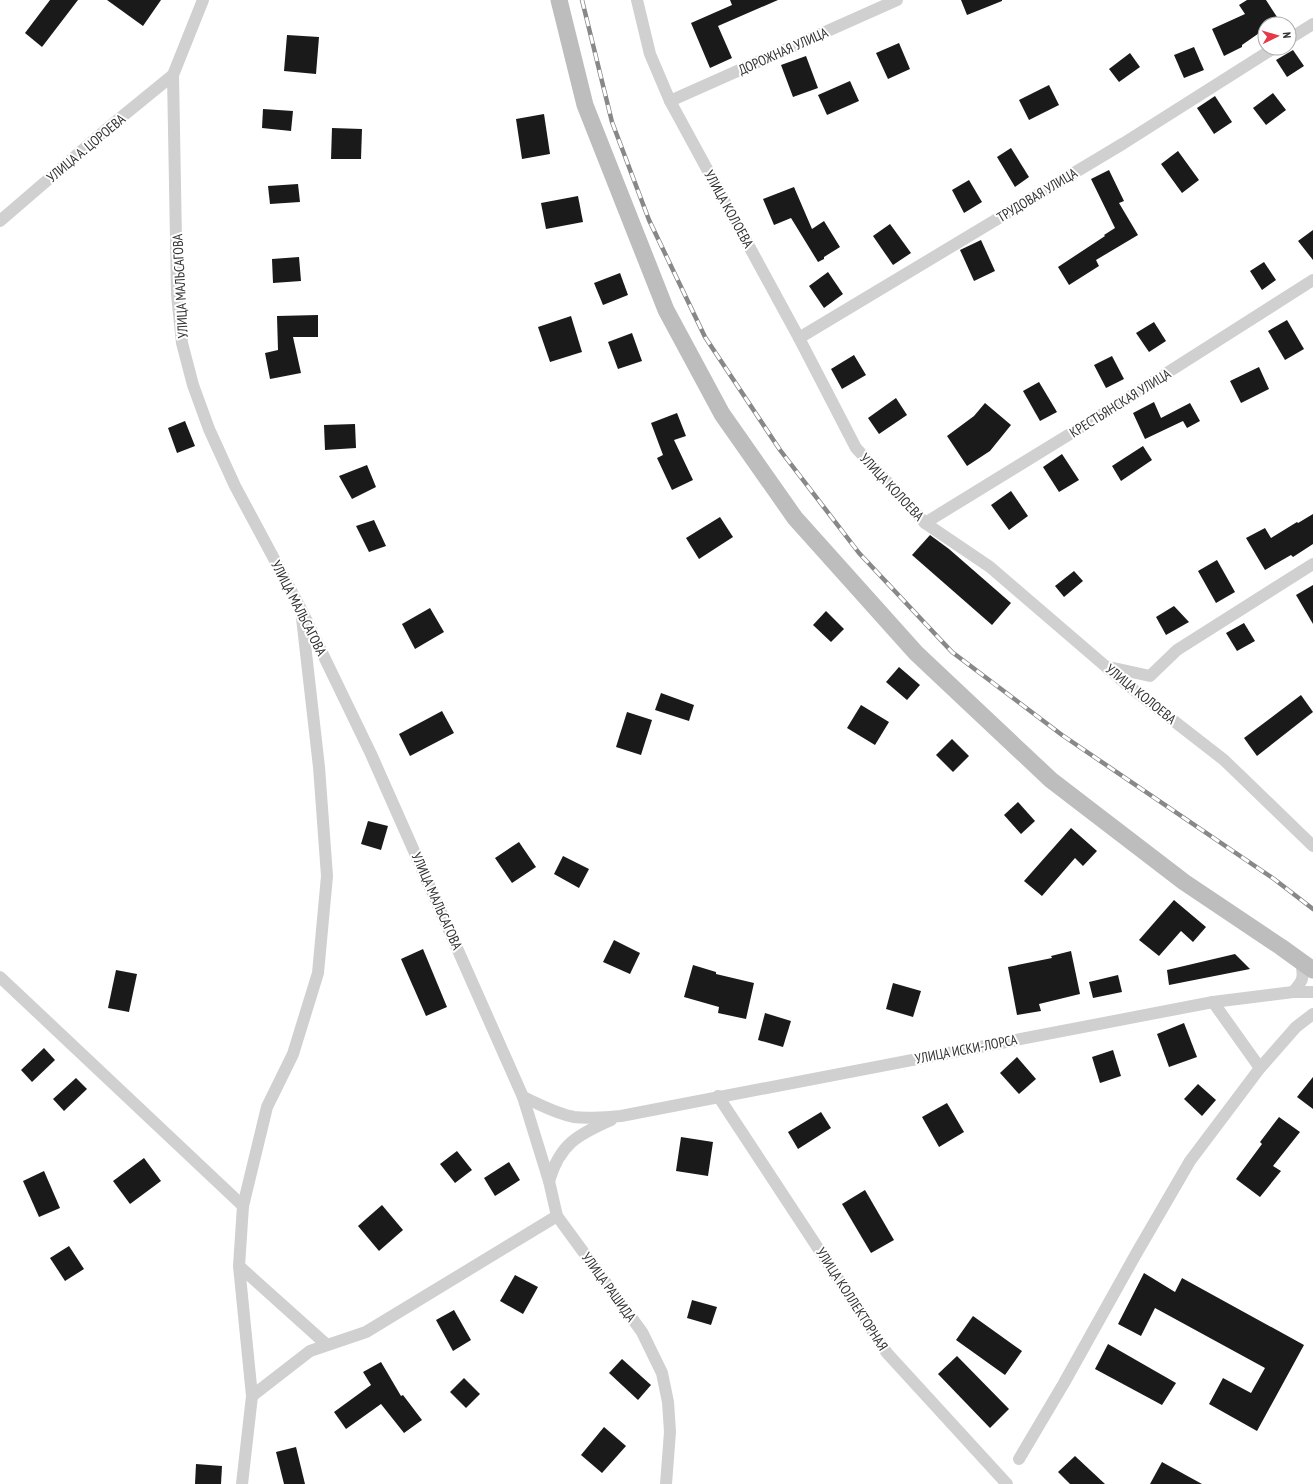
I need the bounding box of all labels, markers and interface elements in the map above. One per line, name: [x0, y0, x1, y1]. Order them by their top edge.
north arrow: [1257, 16, 1297, 56]
street label: ДОРОЖНАЯ УЛИЦА: [735, 23, 831, 79]
text: N: [1280, 32, 1294, 39]
street label: УЛИЦА А. ЦОРОЕВА: [43, 110, 129, 186]
street label: ТРУДОВАЯ УЛИЦА: [994, 164, 1081, 226]
street label: УЛИЦА КОЛОЕВА: [700, 167, 758, 251]
street label: УЛИЦА МАЛЬСАГОВА: [168, 233, 192, 339]
street label: КРЕСТЬЯНСКАЯ УЛИЦА: [1066, 364, 1174, 441]
street label: УЛИЦА КОЛОЕВА: [856, 449, 928, 525]
street label: УЛИЦА МАЛЬСАГОВА: [267, 557, 331, 659]
street label: УЛИЦА КОЛОЕВА: [1102, 660, 1180, 728]
street label: УЛИЦА МАЛЬСАГОВА: [408, 850, 467, 953]
street label: УЛИЦА ИСКИ-ЛОРСА: [913, 1030, 1019, 1068]
street label: УЛИЦА КОЛЛЕКТОРНАЯ: [812, 1244, 892, 1354]
street label: УЛИЦА РАШИДА: [578, 1249, 640, 1326]

